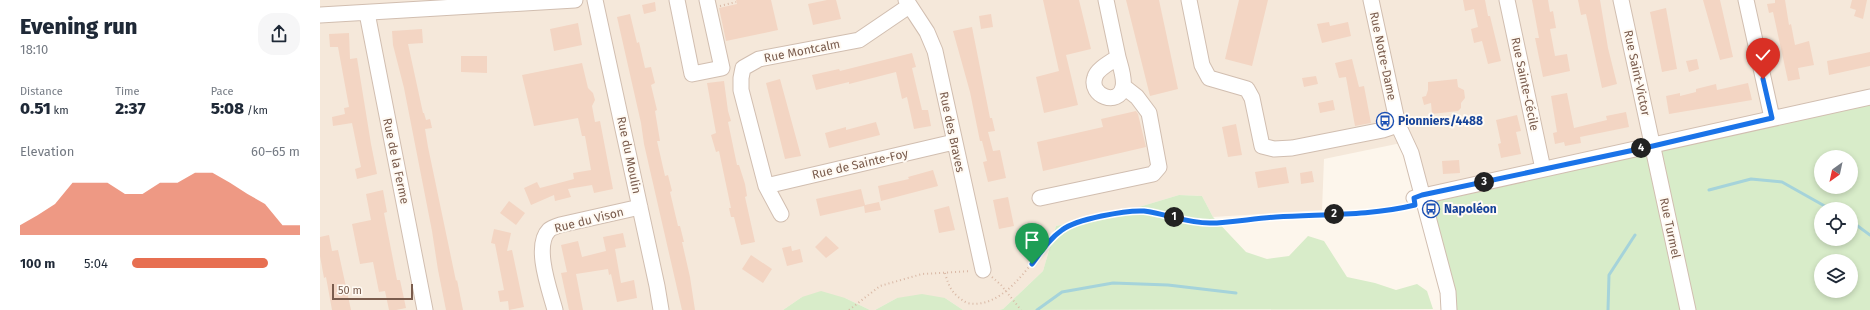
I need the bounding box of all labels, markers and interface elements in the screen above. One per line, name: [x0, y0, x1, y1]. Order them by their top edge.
street label: Rue Notre-Dame: [1367, 10, 1399, 102]
text: Evening run: [20, 13, 137, 40]
button: share: [258, 13, 300, 55]
street label: Rue Saint-Victor: [1621, 29, 1653, 118]
street label: Rue Sainte-Cécile: [1508, 36, 1542, 132]
street label: Rue Montcalm: [763, 37, 841, 65]
pin: [1746, 38, 1780, 79]
text: 18:10: [20, 42, 48, 57]
icon: check: [1752, 44, 1774, 66]
text: Distance: [20, 85, 63, 98]
text: Time: [115, 85, 140, 98]
text: Pace: [211, 85, 233, 98]
street label: Rue des Braves: [937, 90, 967, 174]
text: 0.51: [20, 98, 51, 119]
text: 2:37: [115, 98, 146, 119]
text: 5:08: [211, 98, 244, 119]
text: km: [51, 104, 69, 117]
text: /km: [244, 104, 268, 117]
bus stop icon: Pionniers/4488: [1375, 111, 1395, 131]
place label: Pionniers/4488: [1398, 114, 1483, 128]
street label: Rue du Moulin: [614, 115, 644, 195]
street label: Rue de la Ferme: [380, 117, 412, 205]
pin: 4: [1631, 138, 1651, 158]
text: 4: [1638, 141, 1644, 154]
text: Elevation: [20, 144, 74, 159]
text: 60–65 m: [251, 144, 300, 159]
street label: Rue de Sainte-Foy: [811, 146, 910, 182]
north arrow: [1814, 150, 1858, 194]
map controls: [1814, 150, 1858, 298]
pin: 3: [1474, 172, 1494, 192]
text: 3: [1481, 175, 1487, 188]
street label: Rue Turmel: [1657, 196, 1683, 260]
bus stop icon: Napoléon: [1421, 199, 1441, 219]
place label: Napoléon: [1444, 202, 1497, 216]
button: locate: [1814, 202, 1858, 246]
pin: 2: [1324, 204, 1344, 224]
street label: Rue du Vison: [553, 205, 625, 235]
pin: 1: [1164, 207, 1184, 227]
text: 2: [1331, 207, 1337, 220]
text: 1: [1171, 210, 1177, 223]
pin: [1015, 223, 1049, 264]
icon: arrive: [1021, 229, 1043, 251]
button: layers: [1814, 254, 1858, 298]
text: 100 m: [20, 256, 55, 271]
text: 5:04: [84, 256, 108, 271]
scale bar: [332, 282, 413, 301]
text: 50 m: [338, 284, 362, 297]

